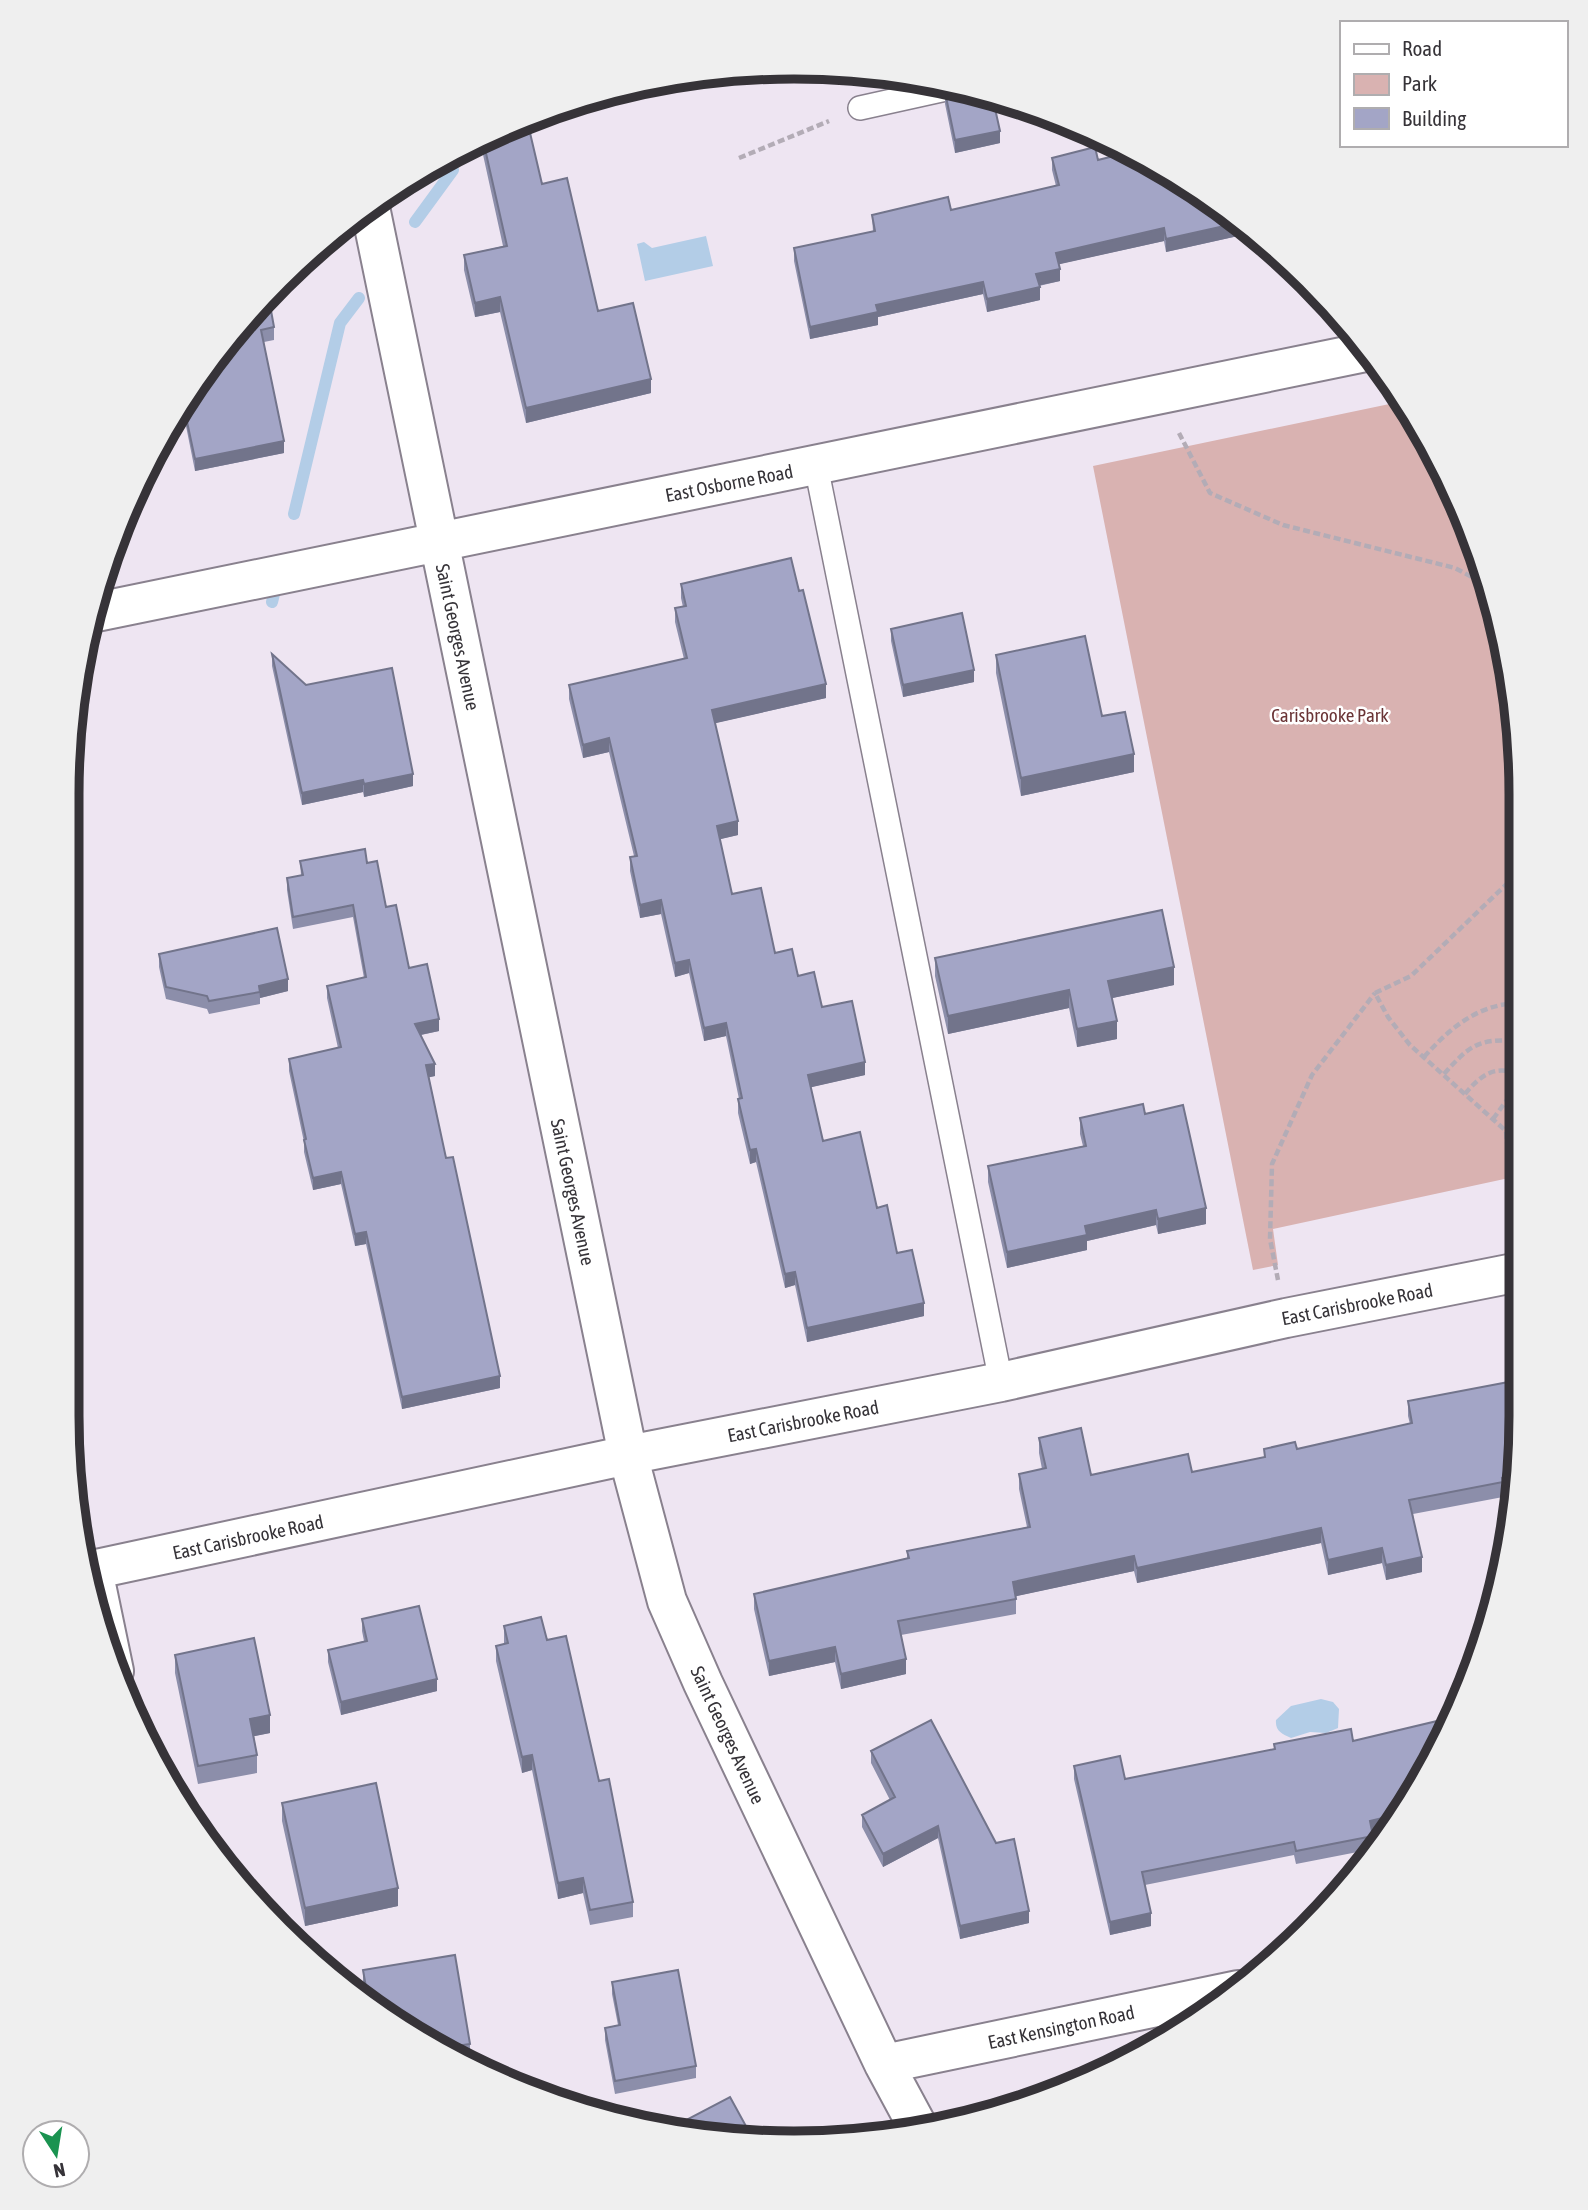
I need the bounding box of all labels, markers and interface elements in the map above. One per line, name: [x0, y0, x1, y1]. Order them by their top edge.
legend: [1340, 21, 1567, 147]
text: Road: [1402, 36, 1442, 60]
text: Park: [1402, 71, 1437, 95]
text: Building: [1402, 106, 1466, 130]
street label: East Osborne Road: [663, 460, 795, 506]
street label: Saint Georges Avenue: [432, 562, 484, 712]
park label: Carisbrooke Park: [1271, 704, 1389, 726]
street label: Saint Georges Avenue: [547, 1117, 599, 1267]
street label: East Carisbrooke Road: [1279, 1279, 1435, 1329]
street label: East Carisbrooke Road: [725, 1396, 881, 1446]
street label: East Carisbrooke Road: [171, 1510, 325, 1564]
street label: Saint Georges Avenue: [686, 1663, 770, 1807]
street label: East Kensington Road: [986, 2001, 1136, 2053]
north arrow: [21, 2119, 91, 2189]
text: N: [52, 2159, 67, 2183]

